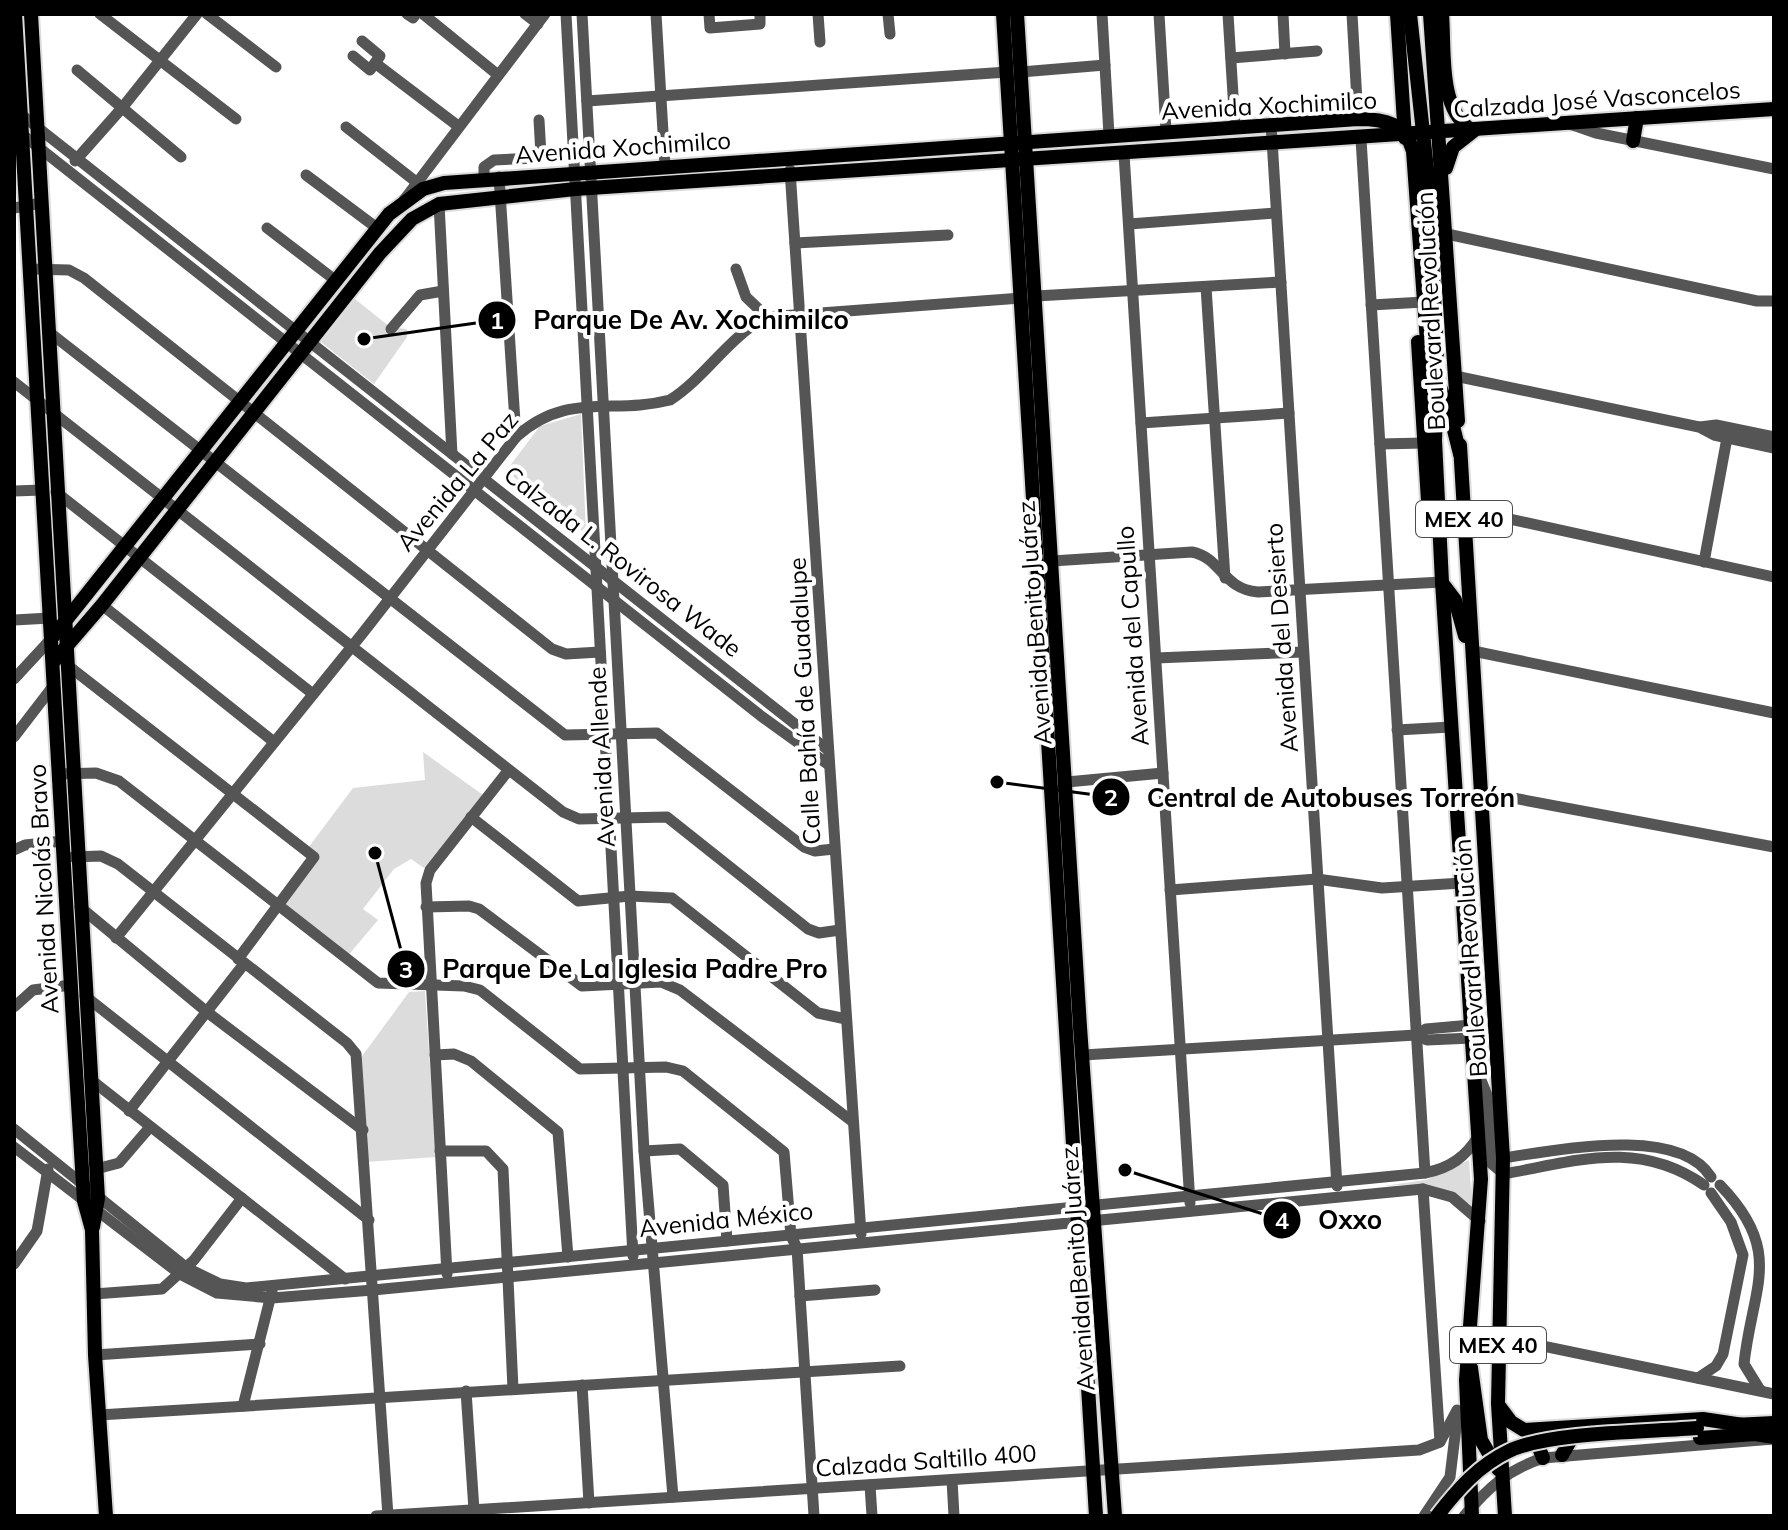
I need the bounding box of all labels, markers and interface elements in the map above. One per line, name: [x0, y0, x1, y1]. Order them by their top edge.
street label: Calzada José Vasconcelos: [1452, 74, 1742, 124]
street label: Avenida Xochimilco: [1160, 84, 1378, 126]
street label: Avenida Xochimilco: [514, 124, 732, 170]
street label: Boulevard Revolución: [1409, 191, 1451, 431]
callout: Parque De Av. Xochimilco: [477, 295, 865, 345]
text: Parque De Av. Xochimilco: [533, 303, 849, 336]
text: 1: [490, 305, 504, 335]
street label: Avenida La Paz: [390, 405, 524, 557]
street label: Calzada L. Rovirosa Wade: [498, 459, 748, 663]
street label: Avenida Benito Juárez: [1010, 500, 1058, 746]
road number: MEX 40: [1416, 501, 1512, 537]
street label: Avenida del Desierto: [1258, 522, 1304, 754]
street label: Avenida del Capullo: [1109, 525, 1155, 747]
street label: Calle Bahía de Guadalupe: [781, 557, 827, 845]
street label: Avenida Allende: [581, 666, 621, 848]
street label: Avenida Nicolás Bravo: [21, 763, 65, 1015]
callout: Central de Autobuses Torreón: [1091, 772, 1531, 822]
text: Central de Autobuses Torreón: [1147, 781, 1515, 814]
text: 2: [1104, 782, 1118, 812]
street label: Boulevard Revolución: [1447, 838, 1493, 1078]
callout: Parque De La Iglesia Padre Pro: [386, 944, 844, 994]
text: Parque De La Iglesia Padre Pro: [442, 952, 828, 985]
text: 3: [399, 954, 413, 984]
street label: Avenida Benito Juárez: [1053, 1146, 1101, 1392]
street label: Avenida México: [637, 1195, 815, 1243]
callout: Oxxo: [1262, 1195, 1398, 1245]
text: Oxxo: [1318, 1203, 1382, 1236]
text: 4: [1275, 1205, 1289, 1235]
road number: MEX 40: [1450, 1327, 1546, 1363]
street label: Calzada Saltillo 400: [814, 1437, 1038, 1483]

